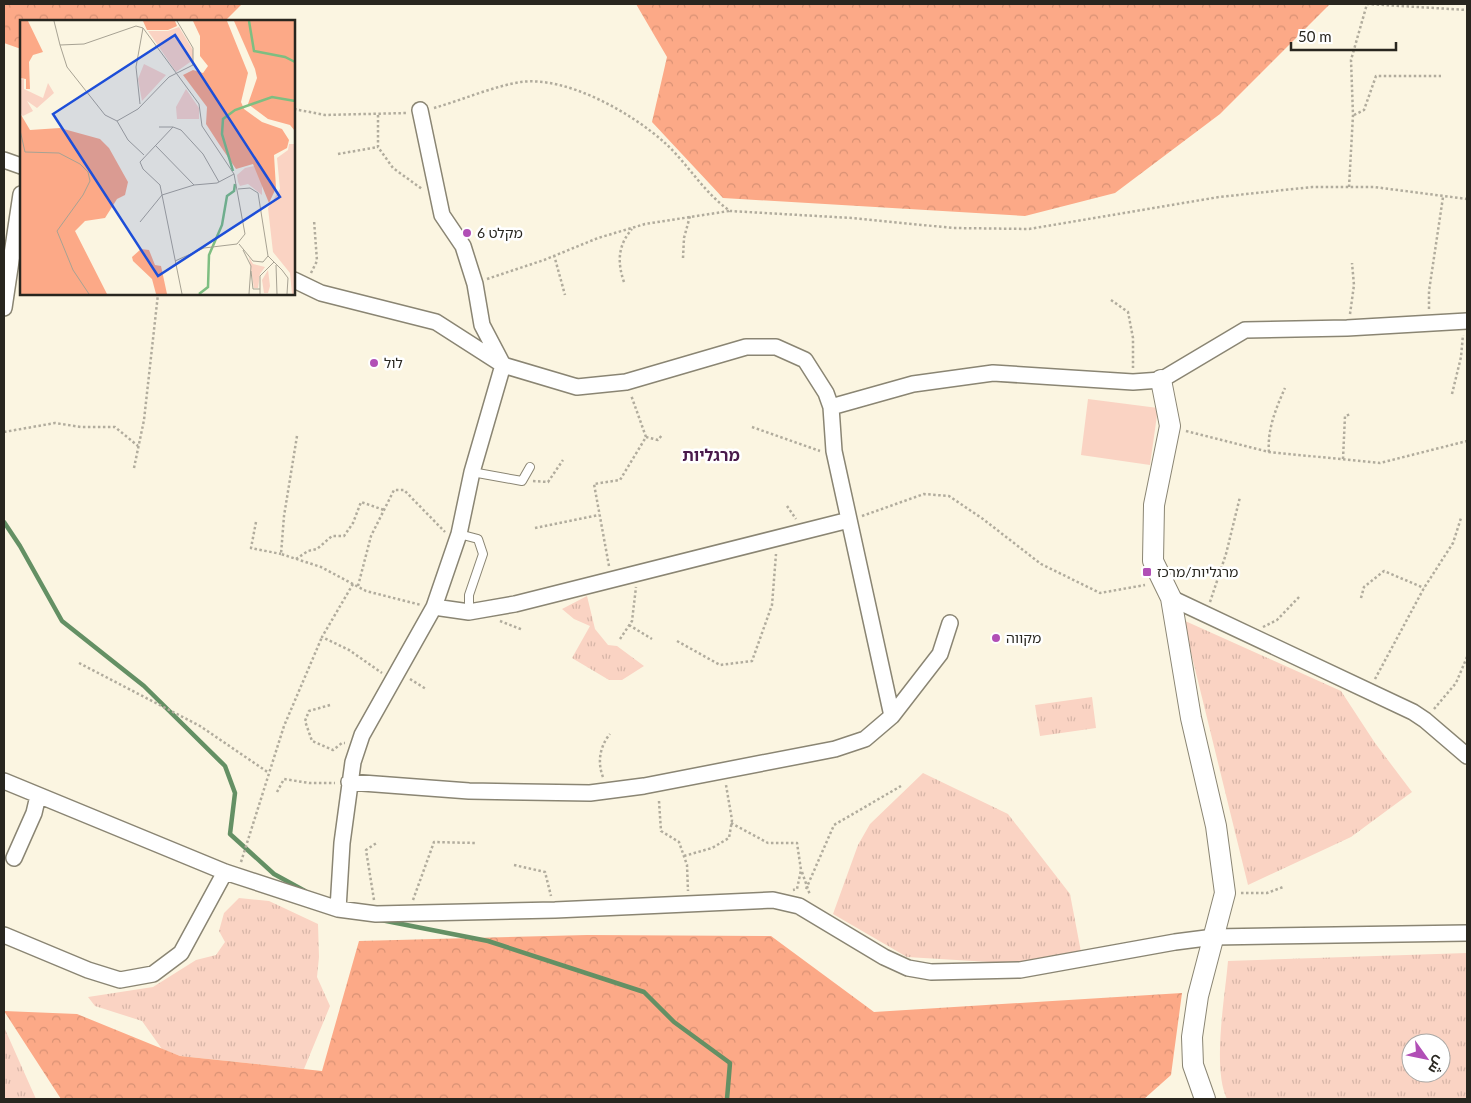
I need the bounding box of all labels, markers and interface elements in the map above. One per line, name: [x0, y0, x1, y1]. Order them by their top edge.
inset map: [20, 20, 295, 295]
scale bar: [1291, 20, 1396, 52]
text: 50 m: [1298, 27, 1332, 45]
place label: מקלט 6: [477, 224, 523, 241]
marker: מקלט 6: [461, 227, 473, 239]
place label: לול: [384, 354, 403, 371]
marker: לול: [368, 357, 380, 369]
district label: מרגליות: [682, 445, 740, 464]
place label: מרגליות/מרכז: [1157, 563, 1238, 580]
marker: מרגליות/מרכז: [1141, 566, 1153, 578]
place label: מקווה: [1006, 629, 1041, 646]
marker: מקווה: [990, 632, 1002, 644]
north arrow: [1401, 1033, 1451, 1083]
text: ش: [1424, 1053, 1449, 1078]

